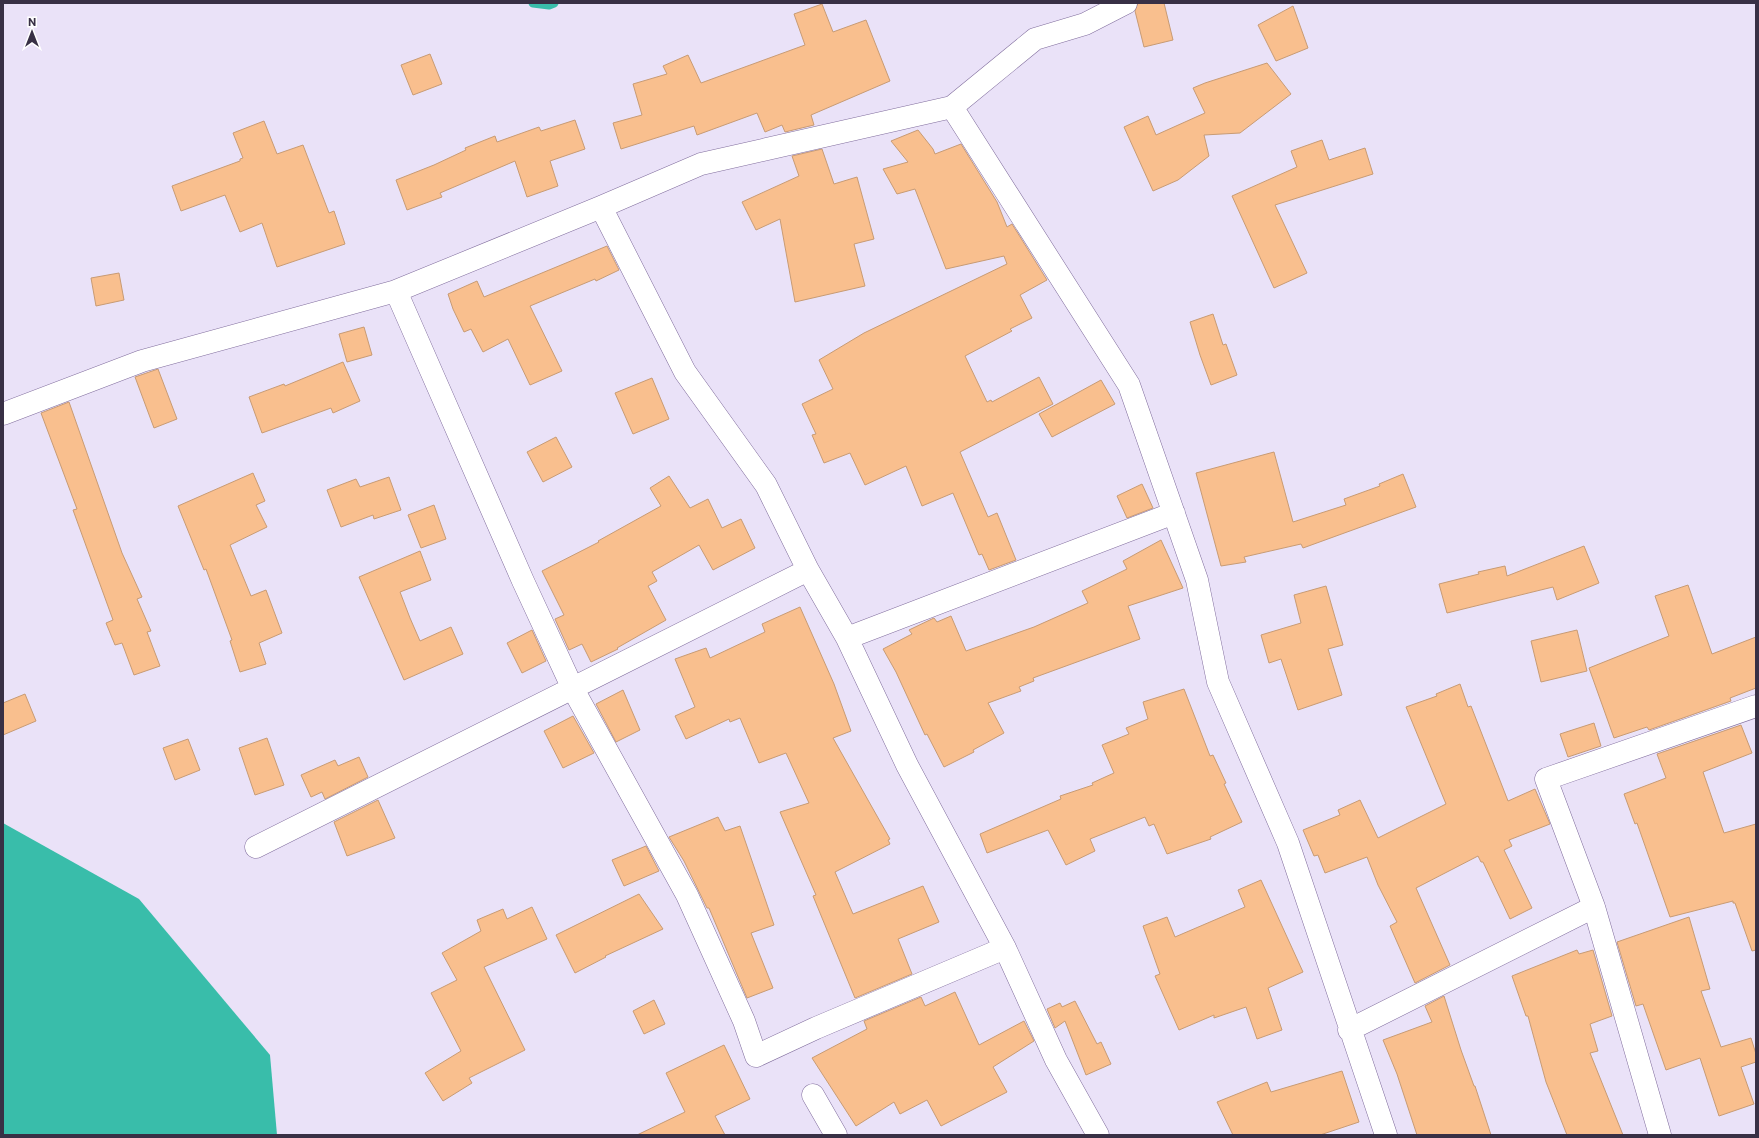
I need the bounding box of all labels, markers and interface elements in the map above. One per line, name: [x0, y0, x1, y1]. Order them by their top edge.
north arrow: [12, 12, 52, 52]
text: N: [28, 15, 36, 28]

